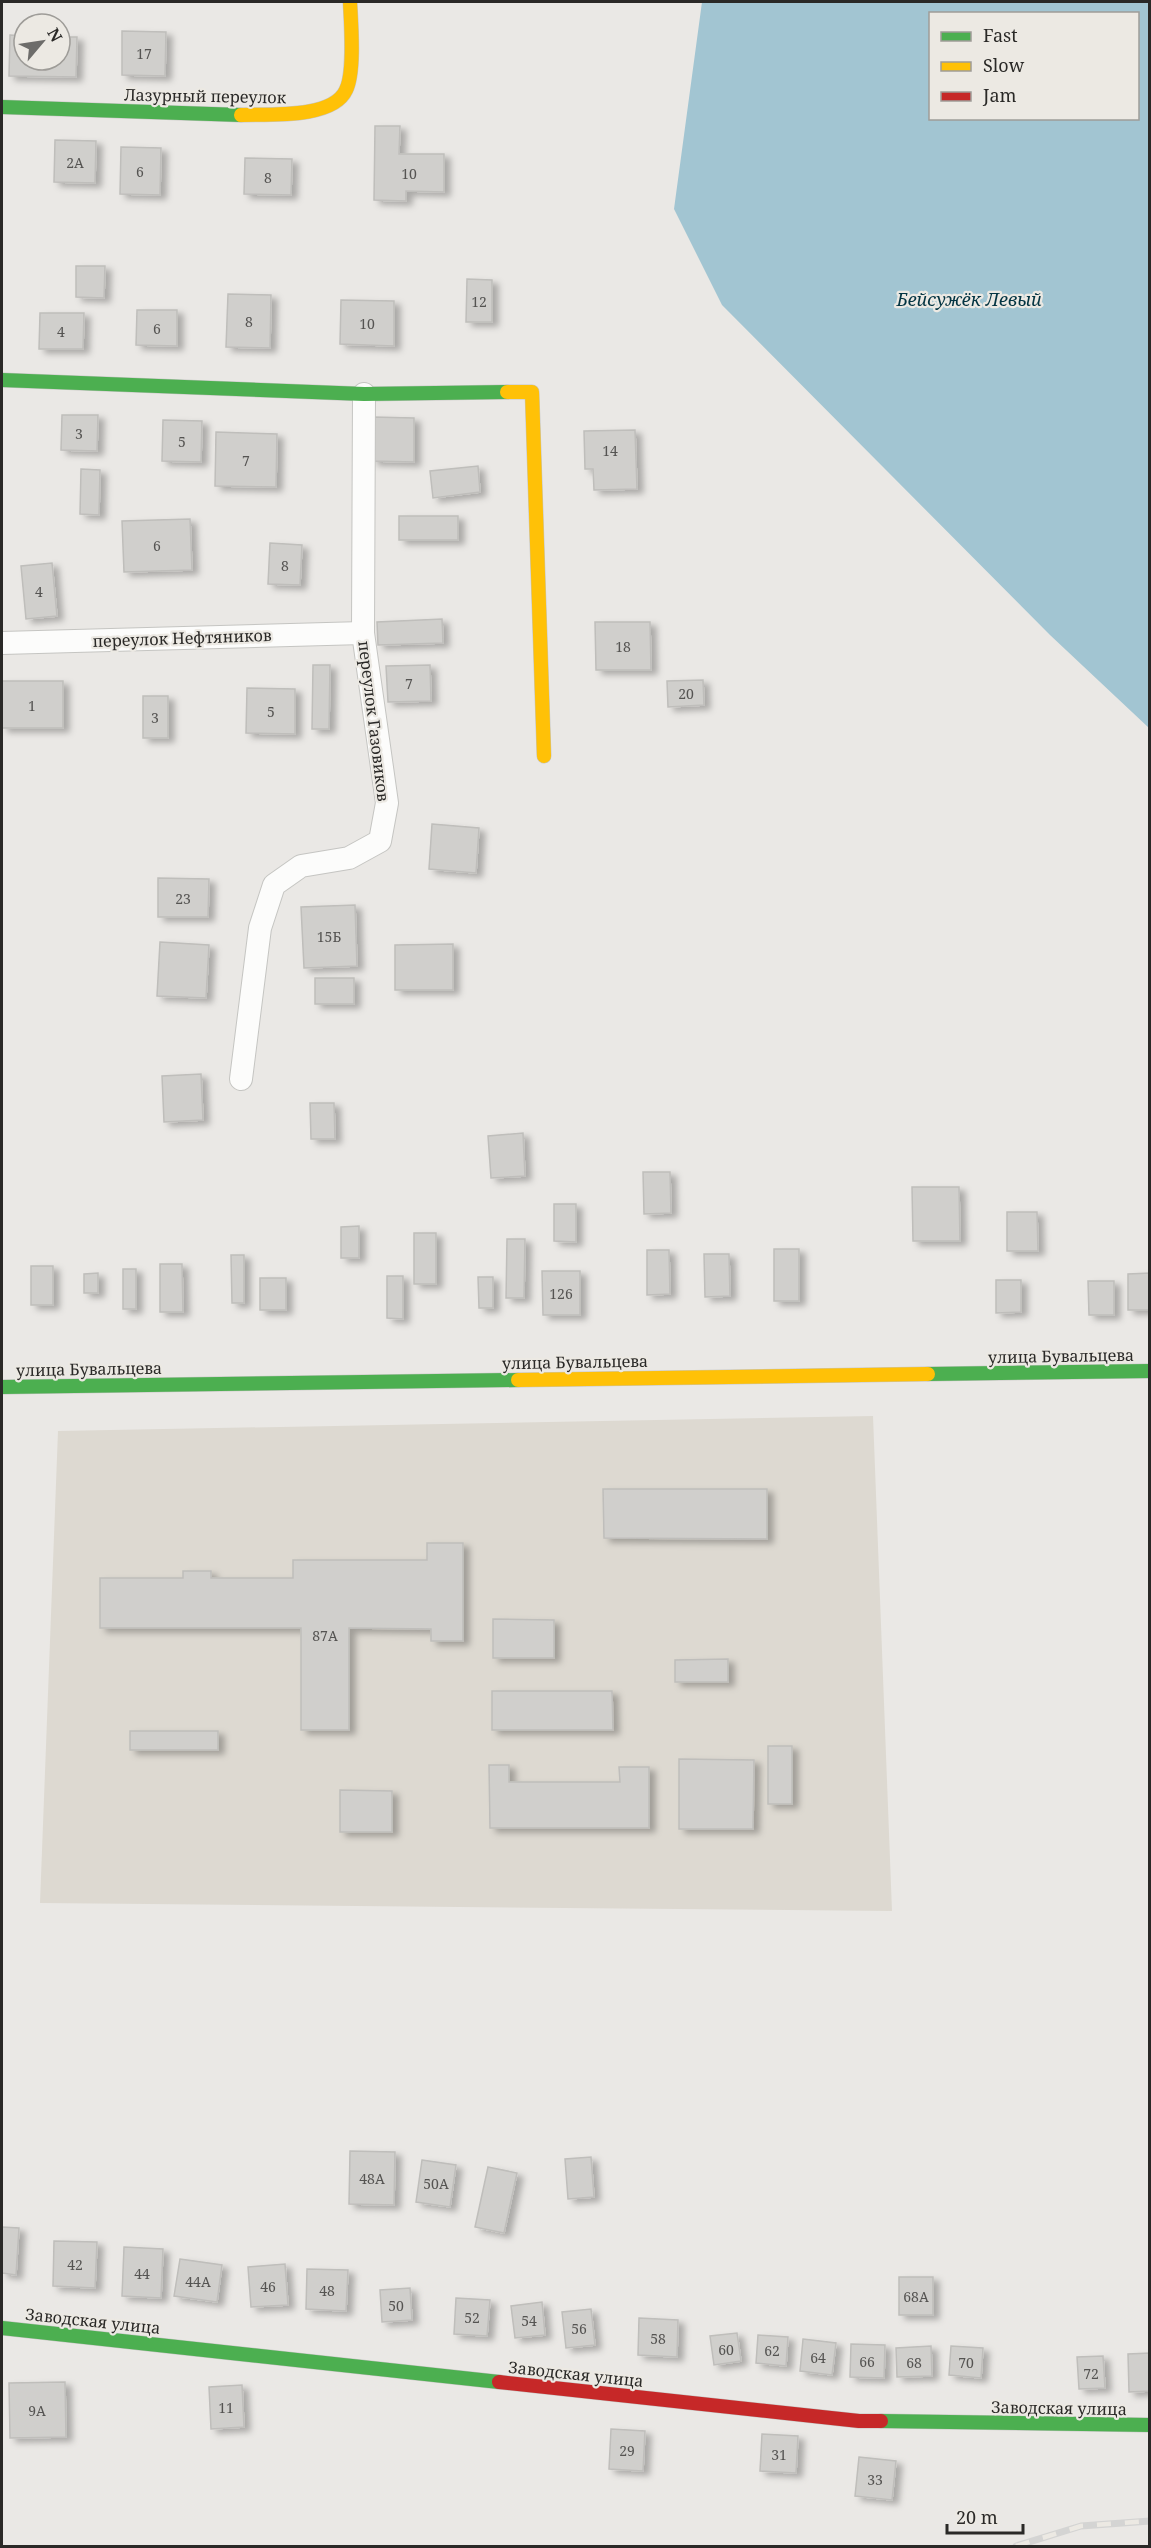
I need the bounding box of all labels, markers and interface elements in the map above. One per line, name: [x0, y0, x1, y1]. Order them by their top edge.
north arrow: [12, 12, 72, 72]
legend: [929, 12, 1139, 120]
text: Fast: [983, 23, 1018, 47]
text: N: [42, 24, 68, 46]
house number: 17: [136, 44, 152, 63]
text: Slow: [983, 53, 1025, 77]
text: Jam: [982, 83, 1017, 107]
street label: Лазурный переулок: [124, 84, 287, 108]
house number: 2А: [66, 153, 84, 172]
house number: 6: [136, 162, 144, 181]
house number: 10: [401, 164, 417, 183]
house number: 8: [264, 168, 272, 187]
water label: Бейсужёк Левый: [895, 287, 1042, 311]
house number: 12: [471, 292, 487, 311]
house number: 8: [245, 312, 253, 331]
house number: 10: [359, 314, 375, 333]
house number: 6: [153, 319, 161, 338]
house number: 4: [57, 322, 65, 341]
house number: 3: [75, 424, 83, 443]
house number: 5: [178, 432, 186, 451]
house number: 14: [602, 441, 618, 460]
house number: 7: [242, 451, 250, 470]
house number: 6: [153, 536, 161, 555]
house number: 8: [281, 556, 289, 575]
house number: 4: [35, 582, 43, 601]
street label: переулок Нефтяников: [92, 624, 272, 652]
house number: 18: [615, 637, 631, 656]
street label: переулок Газовиков: [353, 639, 395, 803]
house number: 7: [405, 674, 413, 693]
house number: 20: [678, 684, 694, 703]
house number: 1: [28, 696, 36, 715]
house number: 5: [267, 702, 275, 721]
house number: 3: [151, 708, 159, 727]
house number: 23: [175, 889, 191, 908]
house number: 15Б: [317, 927, 341, 946]
house number: 126: [549, 1284, 573, 1303]
street label: улица Бувальцева: [988, 1344, 1134, 1368]
street label: улица Бувальцева: [502, 1350, 648, 1374]
street label: улица Бувальцева: [16, 1357, 162, 1381]
house number: 87А: [312, 1626, 338, 1645]
house number: 48А: [359, 2169, 385, 2188]
house number: 50А: [423, 2174, 449, 2193]
house number: 42: [67, 2255, 83, 2274]
house number: 44: [134, 2264, 150, 2283]
house number: 44А: [185, 2272, 211, 2291]
house number: 46: [260, 2277, 276, 2296]
house number: 48: [319, 2281, 335, 2300]
house number: 68А: [903, 2287, 929, 2306]
house number: 50: [388, 2296, 404, 2315]
street label: Заводская улица: [24, 2303, 162, 2339]
house number: 52: [464, 2308, 480, 2327]
house number: 54: [521, 2311, 537, 2330]
house number: 56: [571, 2319, 587, 2338]
house number: 58: [650, 2329, 666, 2348]
house number: 60: [718, 2340, 734, 2359]
house number: 62: [764, 2341, 780, 2360]
house number: 64: [810, 2348, 826, 2367]
house number: 66: [859, 2352, 875, 2371]
house number: 68: [906, 2353, 922, 2372]
house number: 70: [958, 2353, 974, 2372]
street label: Заводская улица: [507, 2356, 645, 2392]
house number: 72: [1083, 2364, 1099, 2383]
street label: Заводская улица: [991, 2396, 1127, 2420]
house number: 11: [218, 2398, 234, 2417]
house number: 9А: [28, 2401, 46, 2420]
house number: 29: [619, 2441, 635, 2460]
house number: 31: [771, 2445, 787, 2464]
house number: 33: [867, 2470, 883, 2489]
scale bar: [947, 2497, 1024, 2535]
text: 20 m: [956, 2505, 998, 2529]

